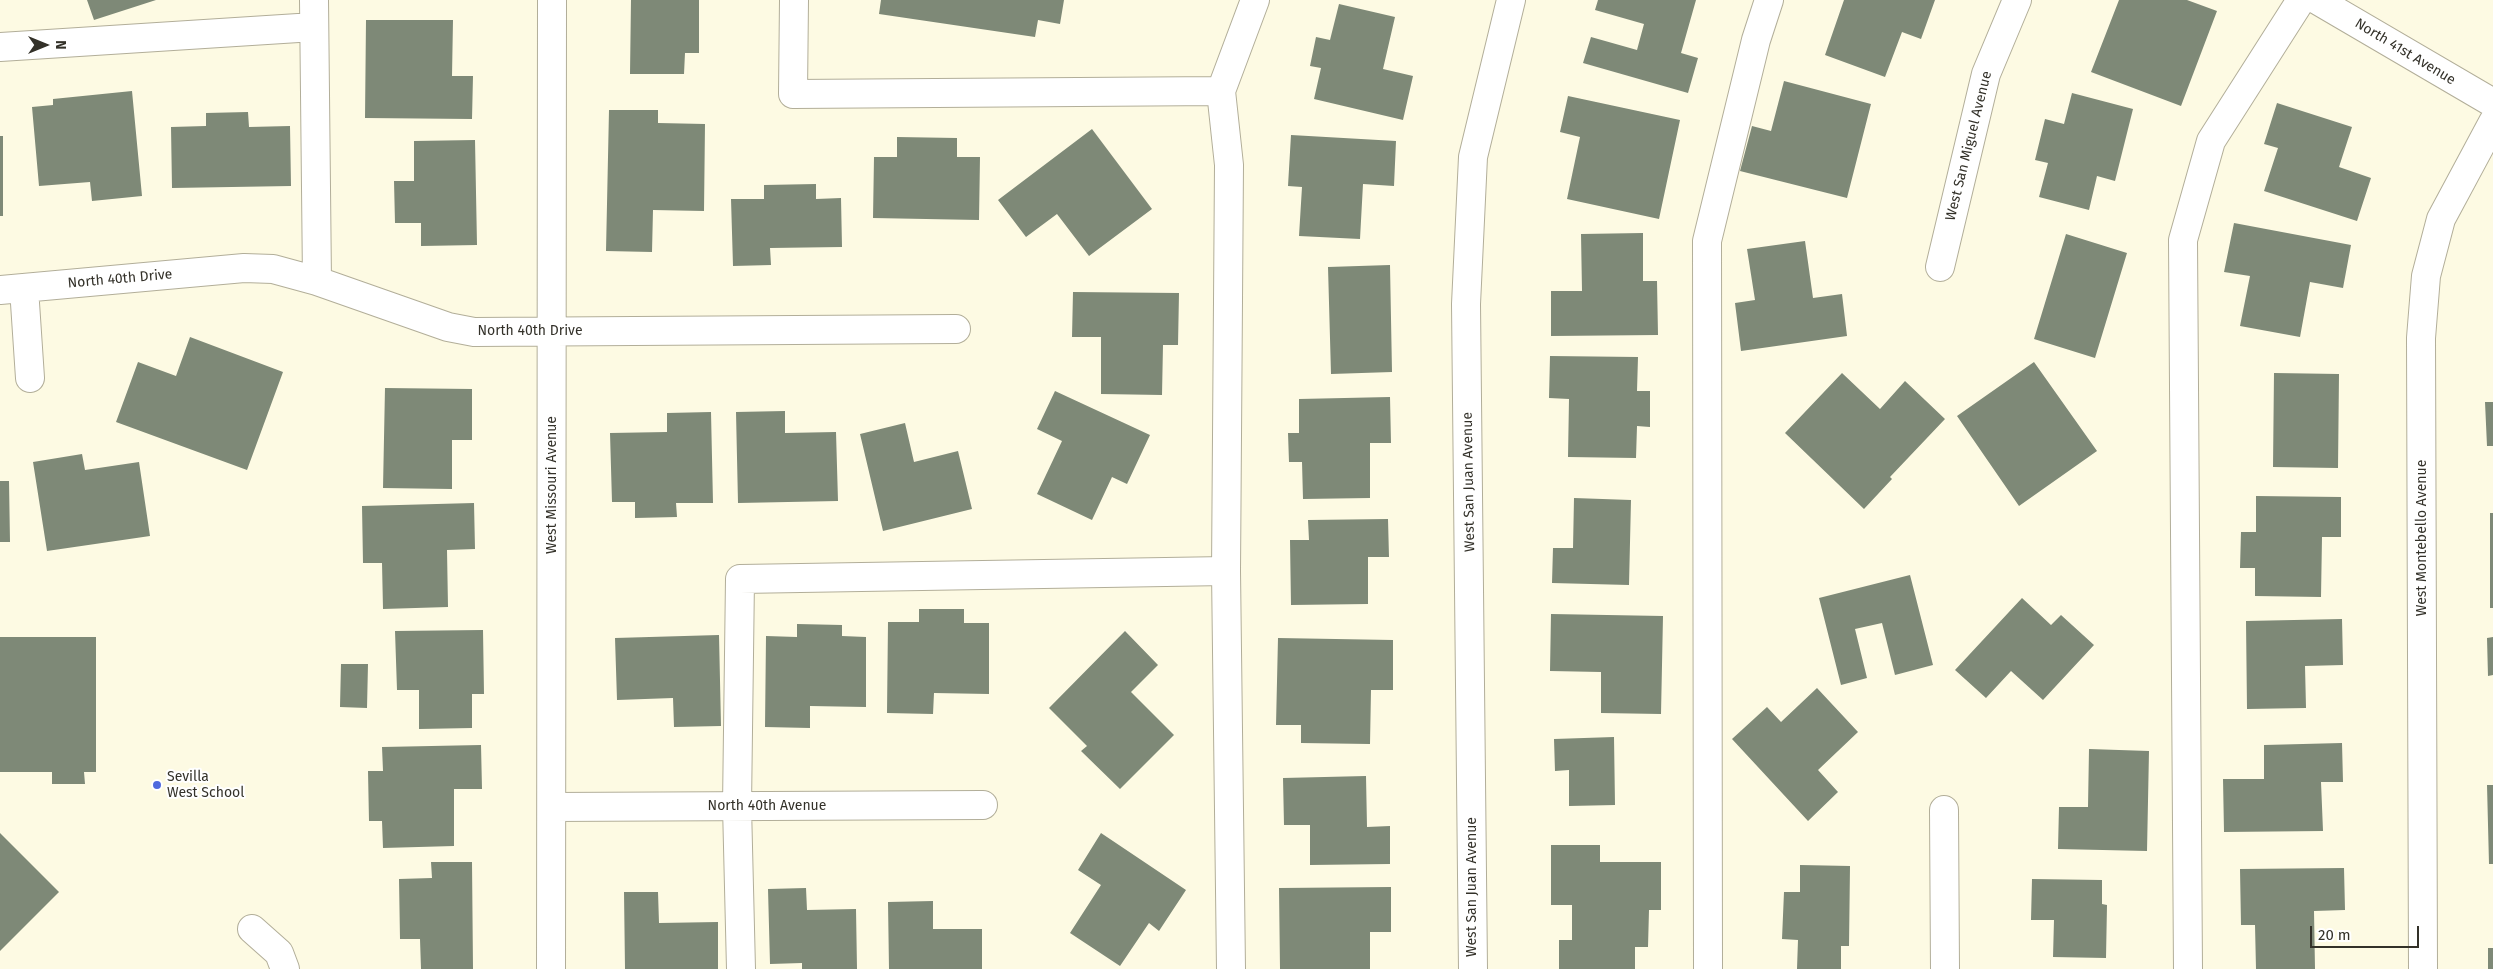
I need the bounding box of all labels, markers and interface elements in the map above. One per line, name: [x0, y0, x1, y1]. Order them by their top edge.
street label: North 41st Avenue: [2352, 15, 2458, 89]
north arrow: [20, 20, 70, 70]
text: N: [52, 40, 69, 50]
street label: West San Miguel Avenue: [1942, 69, 1996, 223]
street label: North 40th Drive: [67, 266, 173, 292]
street label: North 40th Drive: [477, 323, 583, 339]
street label: West San Juan Avenue: [1459, 412, 1479, 552]
street label: West Missouri Avenue: [544, 416, 560, 554]
street label: West Montebello Avenue: [2414, 460, 2430, 616]
place label: Sevilla West School: [167, 769, 244, 802]
marker: Sevilla West School: [151, 779, 163, 791]
street label: North 40th Avenue: [708, 798, 826, 814]
street label: West San Juan Avenue: [1464, 817, 1480, 957]
scale bar: [2313, 916, 2422, 948]
text: 20 m: [2318, 926, 2351, 944]

